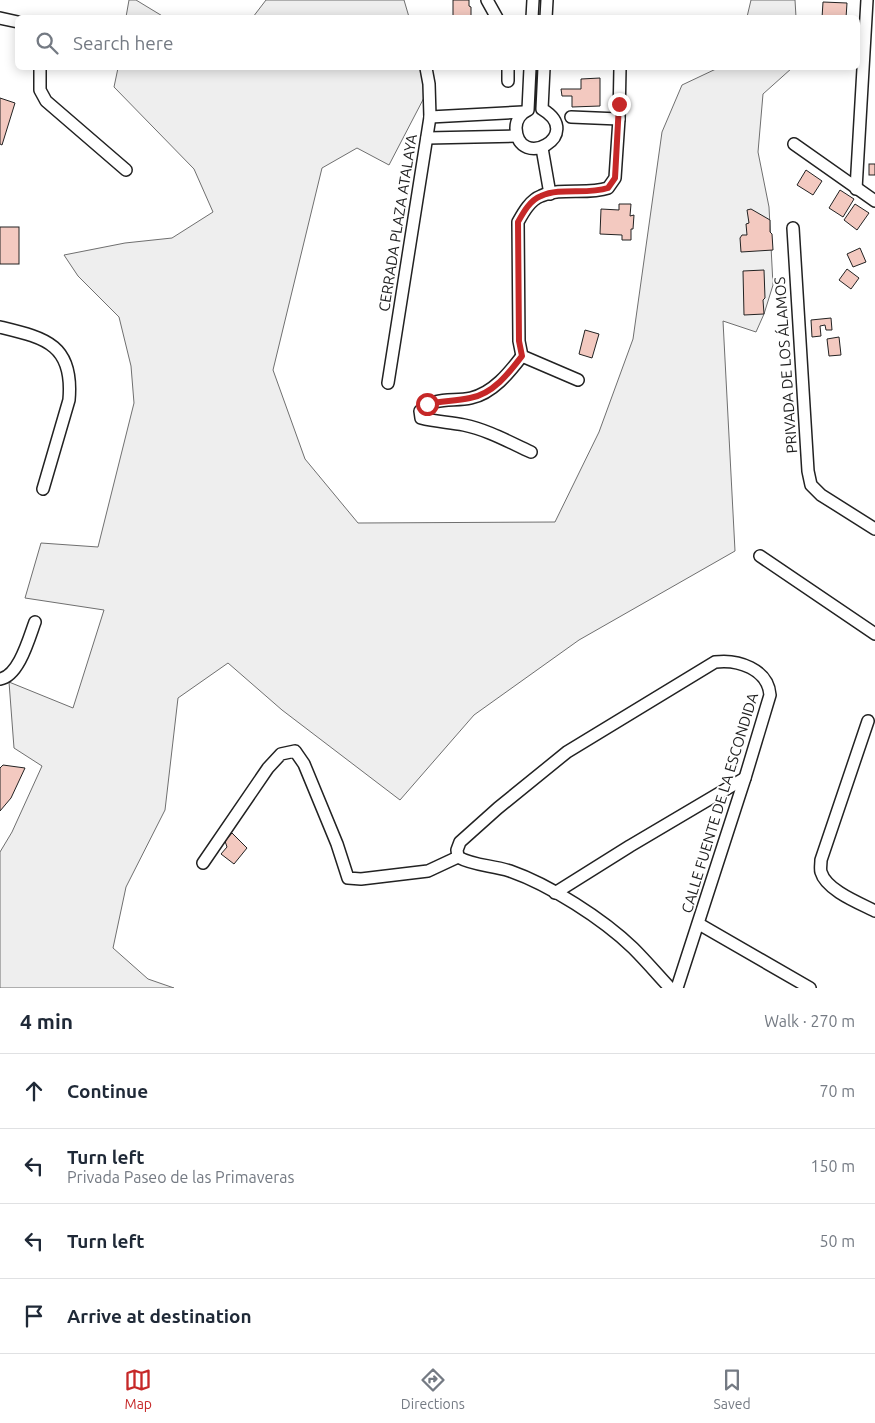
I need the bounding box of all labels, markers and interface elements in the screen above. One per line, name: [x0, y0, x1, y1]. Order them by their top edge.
search box: [15, 15, 860, 70]
icon: search: [33, 29, 61, 57]
text: Search here: [73, 32, 173, 54]
route end: [608, 93, 631, 116]
street label: CERRADA PLAZA ATALAYA: [375, 133, 420, 313]
street label: PRIVADA DE LOS ÁLAMOS: [771, 276, 800, 454]
route start: [416, 393, 439, 416]
street label: CALLE FUENTE DE LA ESCONDIDA: [678, 690, 761, 915]
text: 4 min: [20, 1009, 73, 1033]
text: Walk · 270 m: [764, 1012, 855, 1030]
icon: ahead: [20, 1077, 48, 1105]
text: Continue: [67, 1080, 148, 1102]
text: 70 m: [819, 1082, 855, 1100]
text: Turn left: [67, 1146, 145, 1168]
icon: left: [20, 1152, 48, 1180]
text: 150 m: [810, 1157, 855, 1175]
text: Privada Paseo de las Primaveras: [67, 1168, 294, 1186]
icon: left: [20, 1227, 48, 1255]
text: Turn left: [67, 1230, 145, 1252]
text: 50 m: [819, 1232, 855, 1250]
icon: arrive: [20, 1302, 48, 1330]
text: Arrive at destination: [67, 1305, 252, 1327]
tab: Map: [124, 1366, 152, 1412]
tab: Directions: [401, 1366, 465, 1412]
tab: Saved: [713, 1366, 751, 1412]

